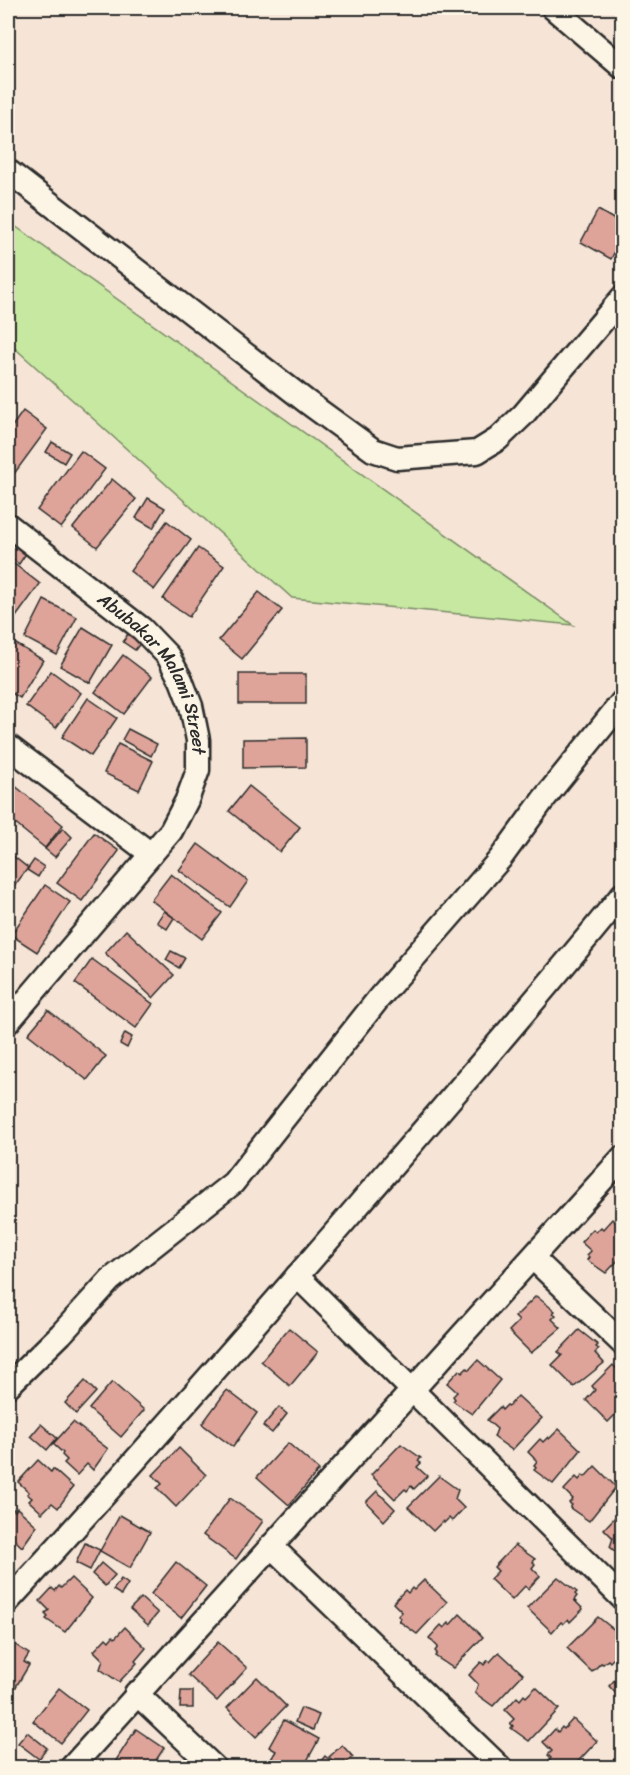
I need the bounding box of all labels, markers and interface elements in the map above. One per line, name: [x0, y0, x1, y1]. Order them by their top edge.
street label: Abubakar Malami Street: [90, 583, 214, 755]

